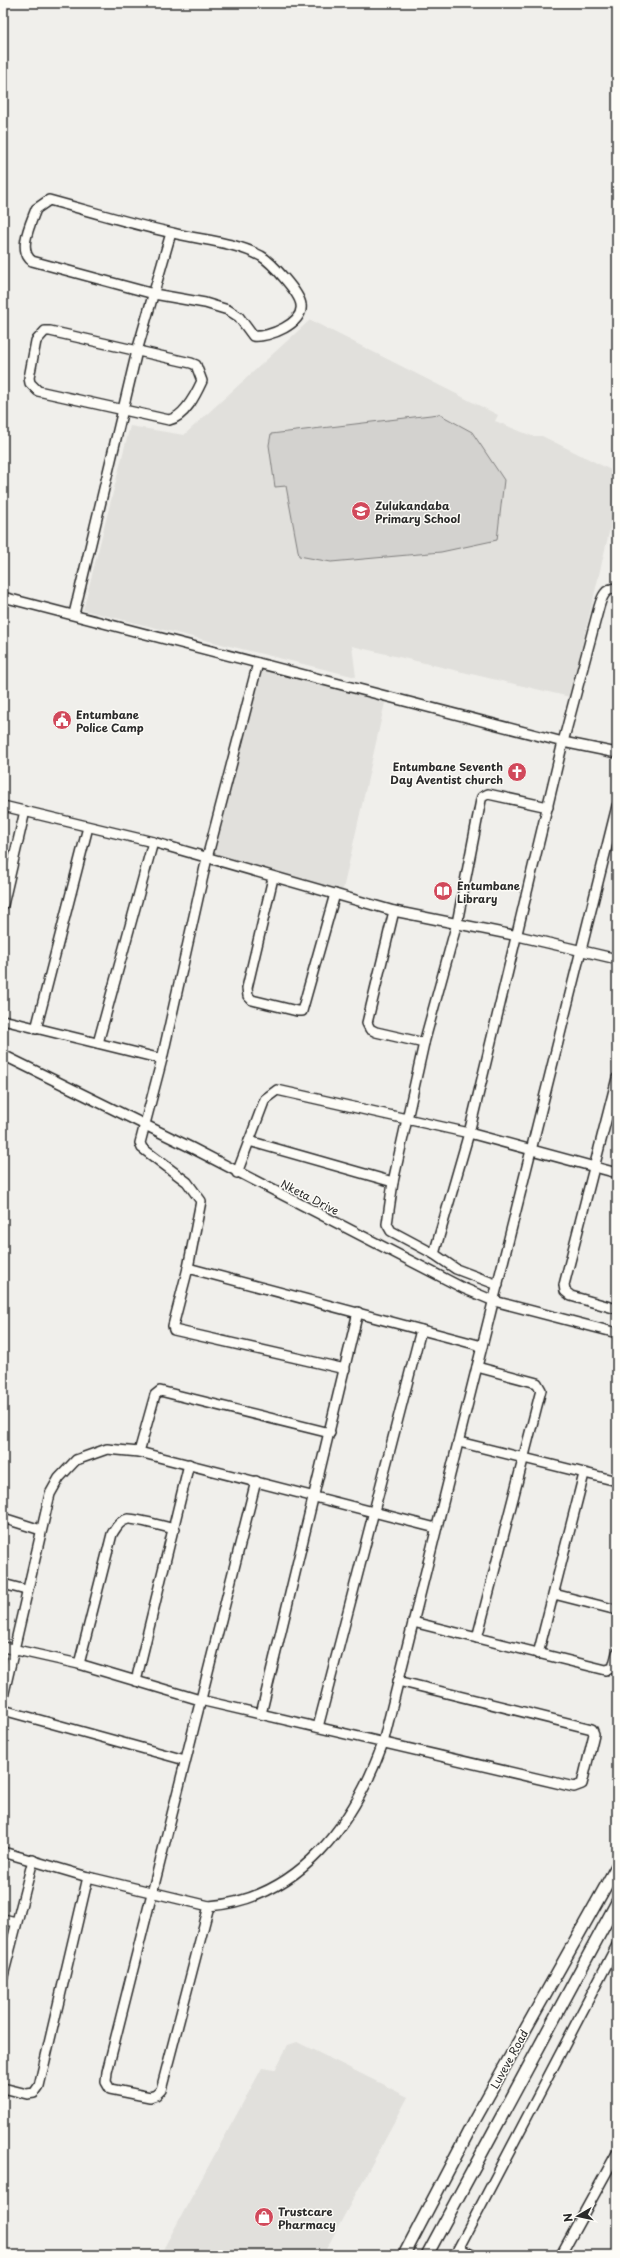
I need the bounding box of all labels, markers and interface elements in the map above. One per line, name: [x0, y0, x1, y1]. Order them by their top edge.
place label: Zulukandaba Primary School: [375, 497, 460, 527]
school or university icon: Zulukandaba Primary School: [350, 500, 372, 522]
place label: Entumbane Police Camp: [76, 706, 144, 736]
public building icon: Entumbane Police Camp: [51, 709, 73, 731]
place label: Entumbane Seventh Day Aventist church: [390, 758, 503, 788]
church icon: Entumbane Seventh Day Aventist church: [506, 761, 528, 783]
place label: Entumbane Library: [457, 877, 521, 907]
library icon: Entumbane Library: [432, 880, 454, 902]
street label: Nketa Drive: [278, 1175, 342, 1219]
street label: Luveve Road: [486, 2026, 532, 2092]
north arrow: [558, 2196, 598, 2236]
place label: Trustcare Pharmacy: [278, 2203, 336, 2233]
shop icon: Trustcare Pharmacy: [253, 2206, 275, 2228]
text: N: [559, 2212, 577, 2223]

